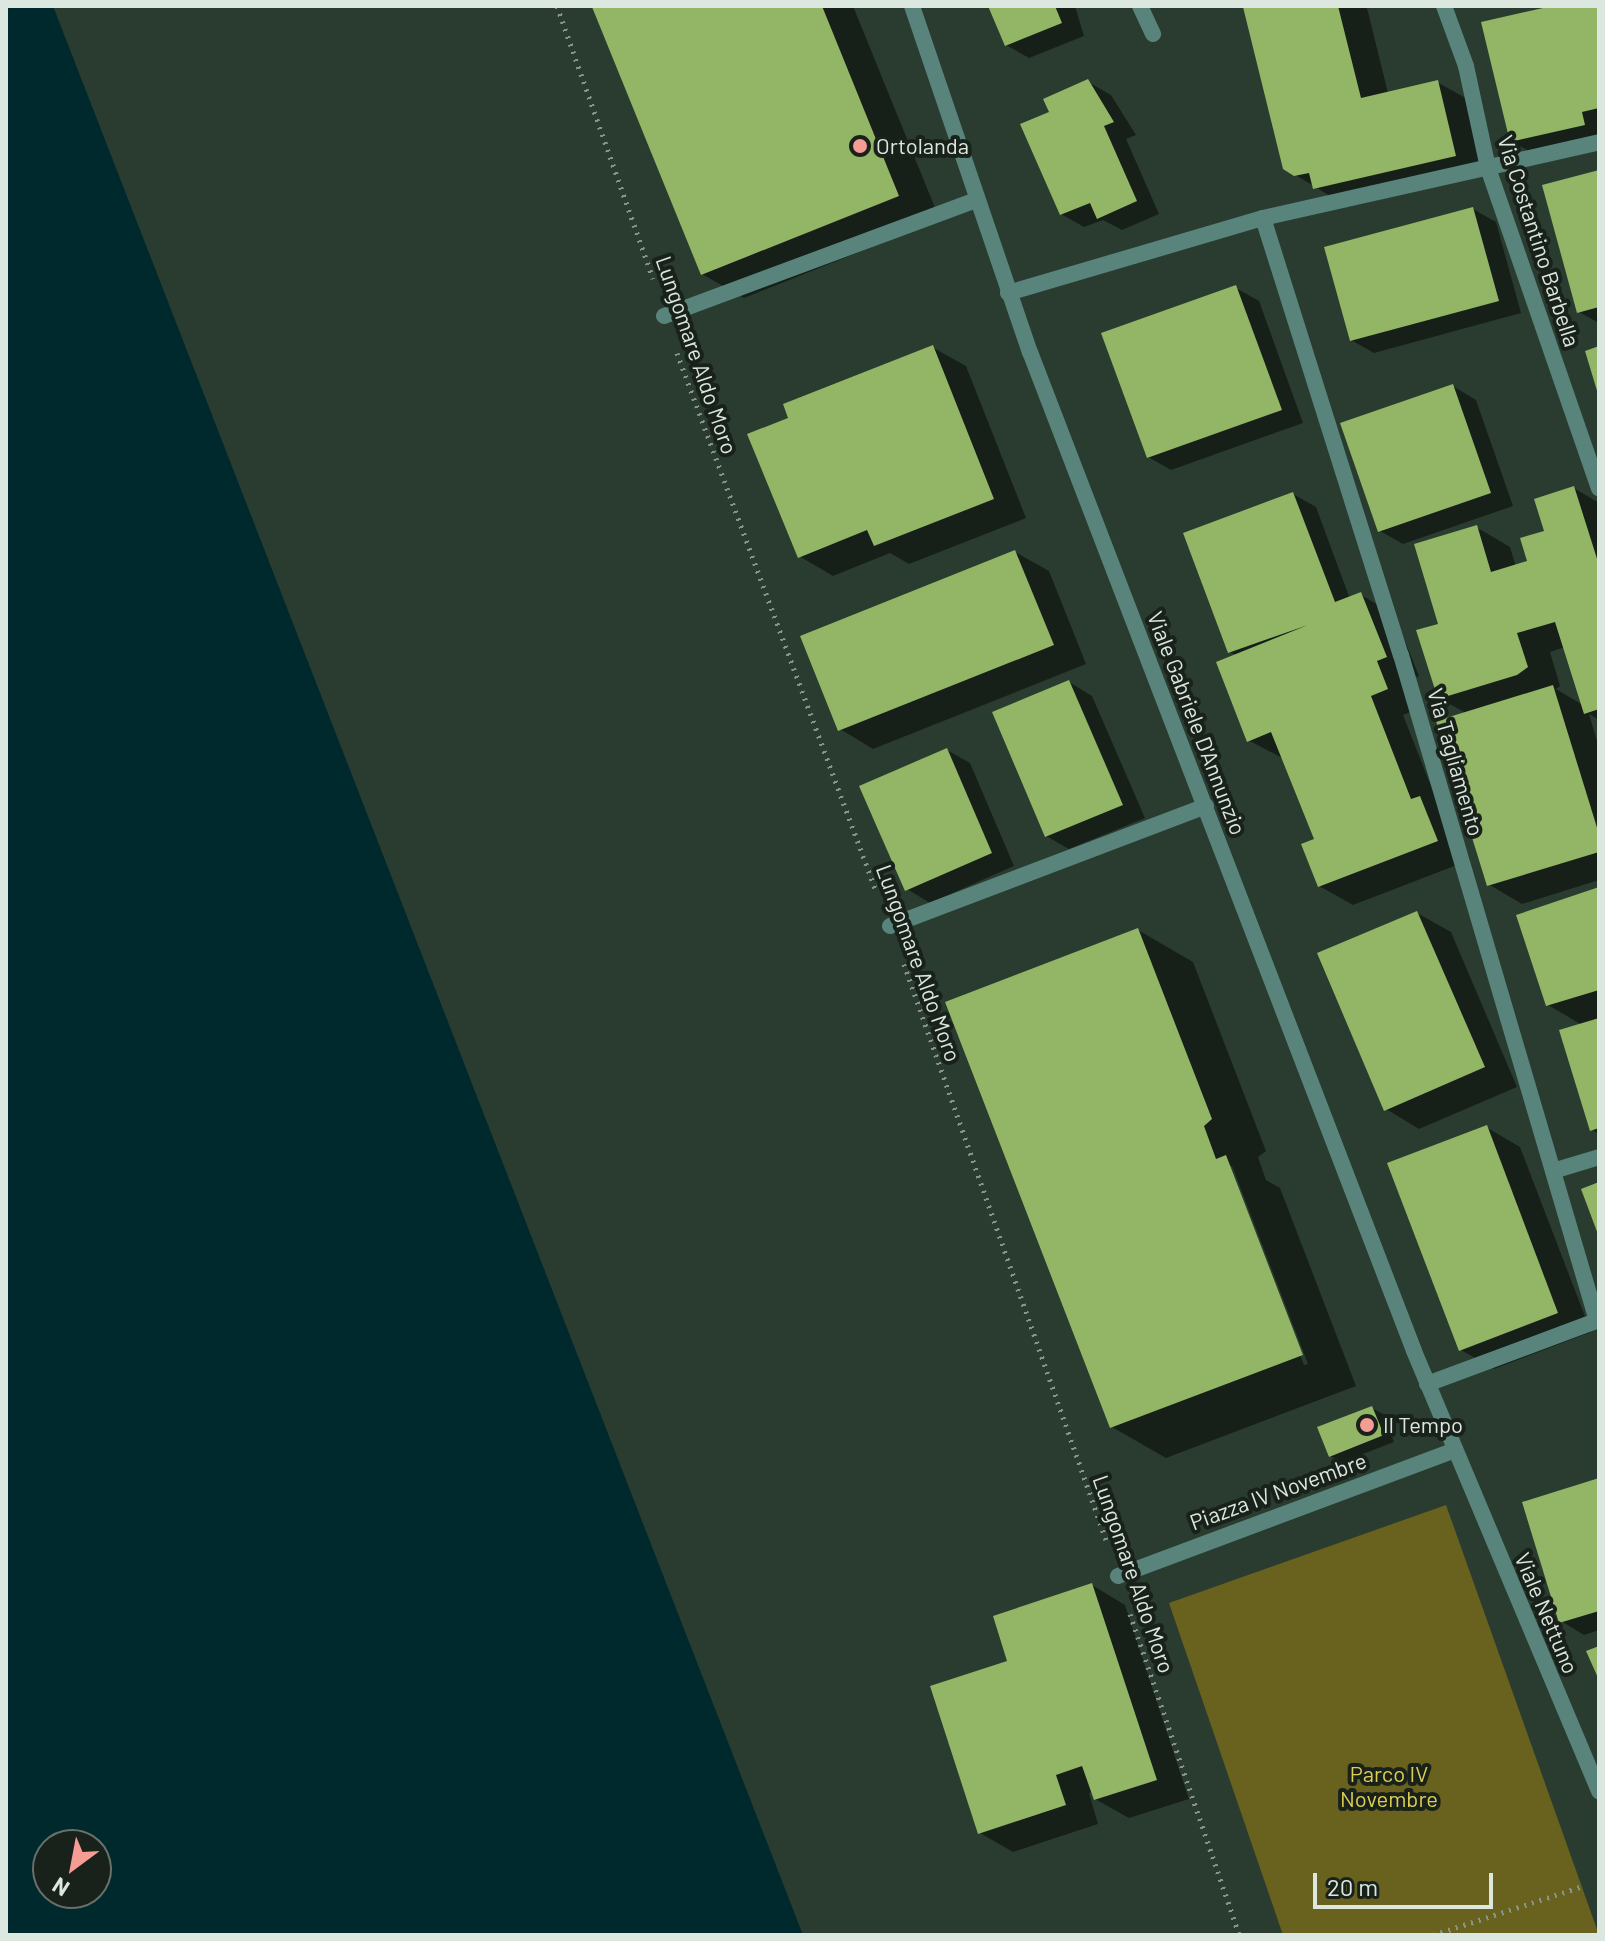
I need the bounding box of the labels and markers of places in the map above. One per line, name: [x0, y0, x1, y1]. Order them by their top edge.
place label: Ortolanda: [876, 133, 969, 159]
marker: Ortolanda: [851, 137, 869, 155]
place label: Il Tempo: [1383, 1412, 1463, 1438]
marker: Il Tempo: [1358, 1416, 1376, 1434]

